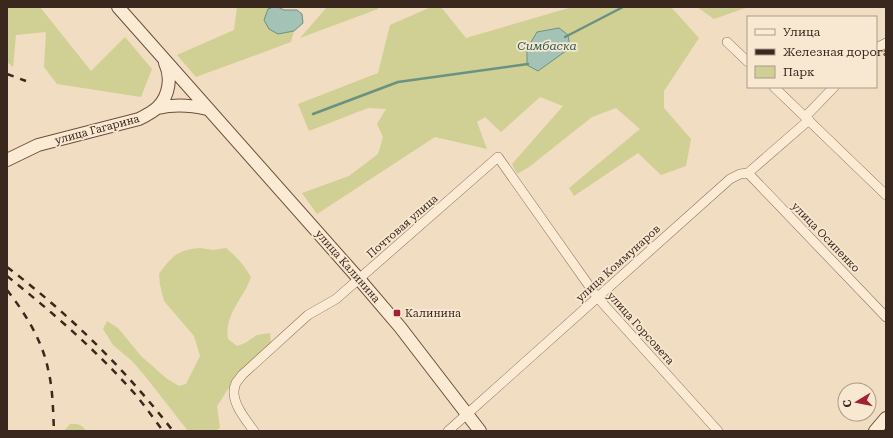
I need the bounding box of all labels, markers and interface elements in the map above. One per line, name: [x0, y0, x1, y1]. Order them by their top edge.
legend: [747, 16, 877, 88]
text: Улица: [783, 25, 821, 39]
water label: Симбаска: [517, 39, 577, 53]
text: Железная дорога: [783, 45, 890, 59]
text: Парк: [783, 65, 815, 79]
street label: улица Гагарина: [53, 112, 141, 147]
street label: Почтовая улица: [364, 192, 441, 261]
street label: улица Осипенко: [789, 200, 863, 275]
street label: улица Коммунаров: [574, 222, 663, 305]
street label: улица Калинина: [312, 227, 383, 305]
street label: улица Горсовета: [605, 289, 677, 367]
place label: Калинина: [405, 307, 461, 320]
marker: Калинина: [392, 308, 402, 318]
north arrow: [837, 382, 877, 422]
text: С: [841, 398, 855, 409]

